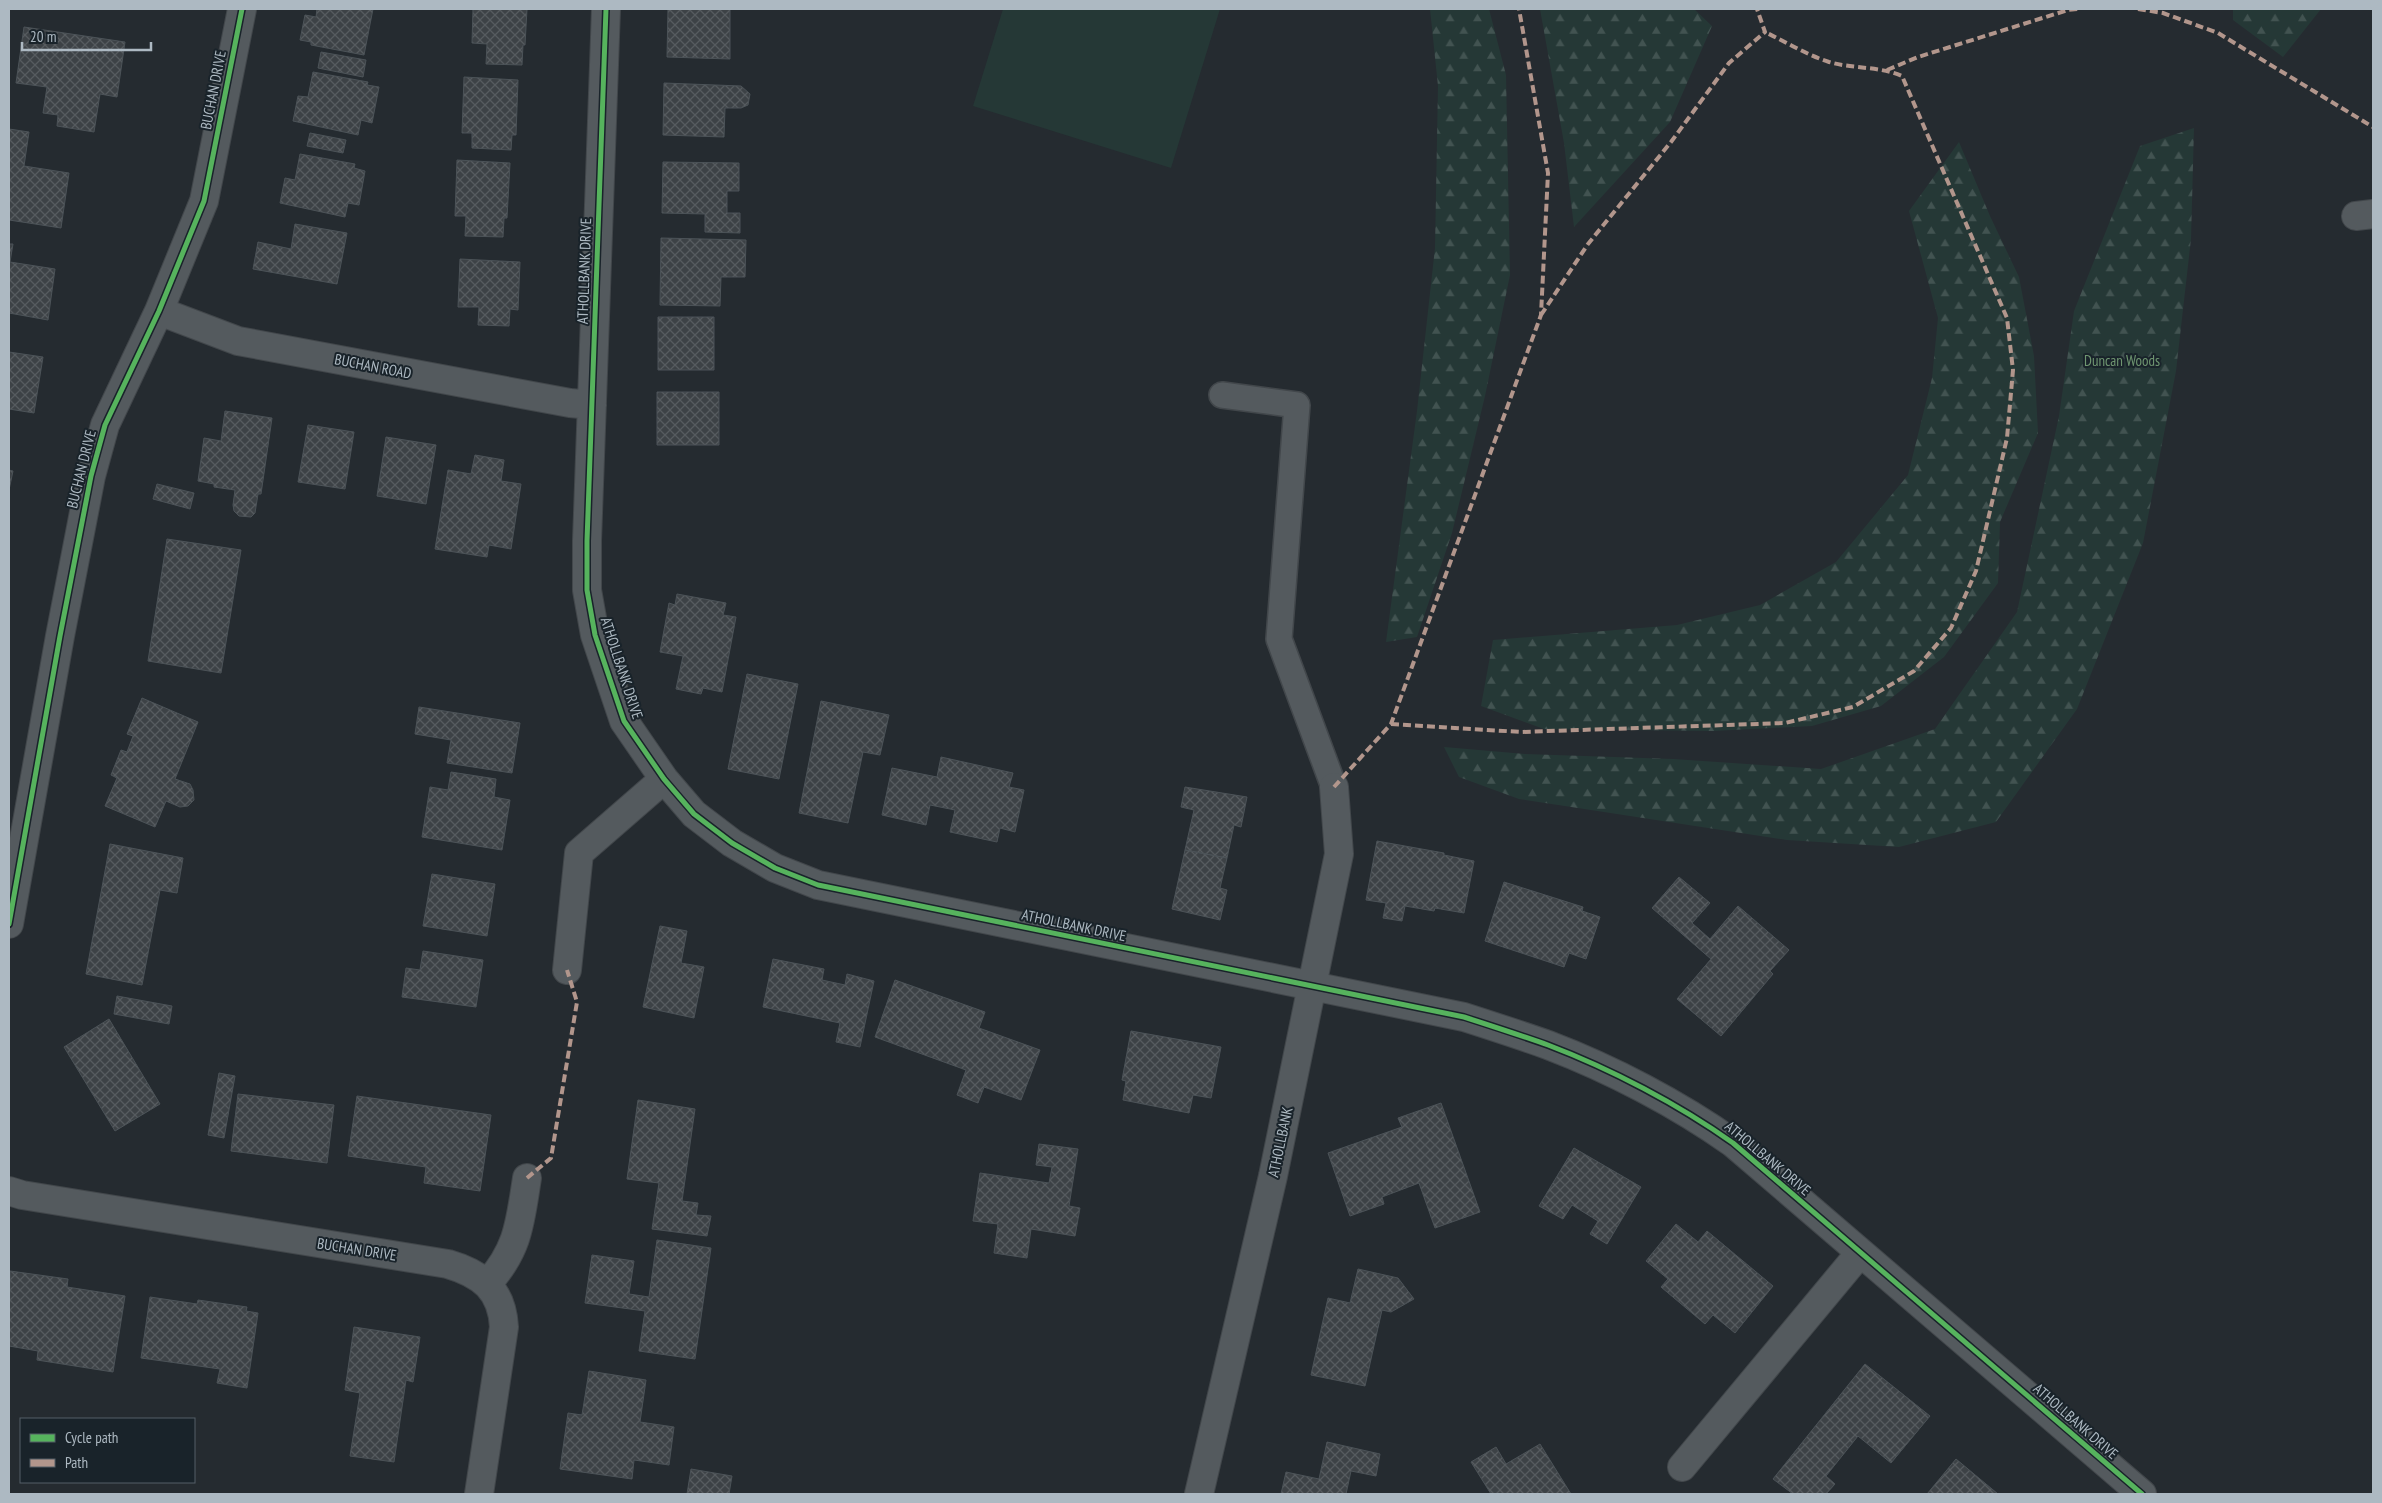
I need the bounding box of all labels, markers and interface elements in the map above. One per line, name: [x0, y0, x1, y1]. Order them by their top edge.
scale bar: [22, 20, 151, 52]
text: 20 m: [30, 27, 56, 46]
street label: BUCHAN DRIVE: [196, 49, 230, 131]
street label: ATHOLLBANK DRIVE: [573, 218, 595, 324]
street label: BUCHAN ROAD: [333, 349, 413, 383]
park label: Duncan Woods: [2084, 351, 2160, 370]
street label: BUCHAN DRIVE: [62, 428, 100, 510]
street label: ATHOLLBANK DRIVE: [597, 615, 647, 721]
street label: ATHOLLBANK DRIVE: [1020, 905, 1128, 945]
street label: ATHOLLBANK: [1263, 1105, 1297, 1179]
street label: ATHOLLBANK DRIVE: [1721, 1117, 1815, 1199]
street label: BUCHAN DRIVE: [316, 1233, 398, 1265]
street label: ATHOLLBANK DRIVE: [2030, 1379, 2122, 1463]
legend: [20, 1418, 195, 1483]
text: Cycle path: [65, 1428, 118, 1447]
text: Path: [65, 1453, 88, 1472]

